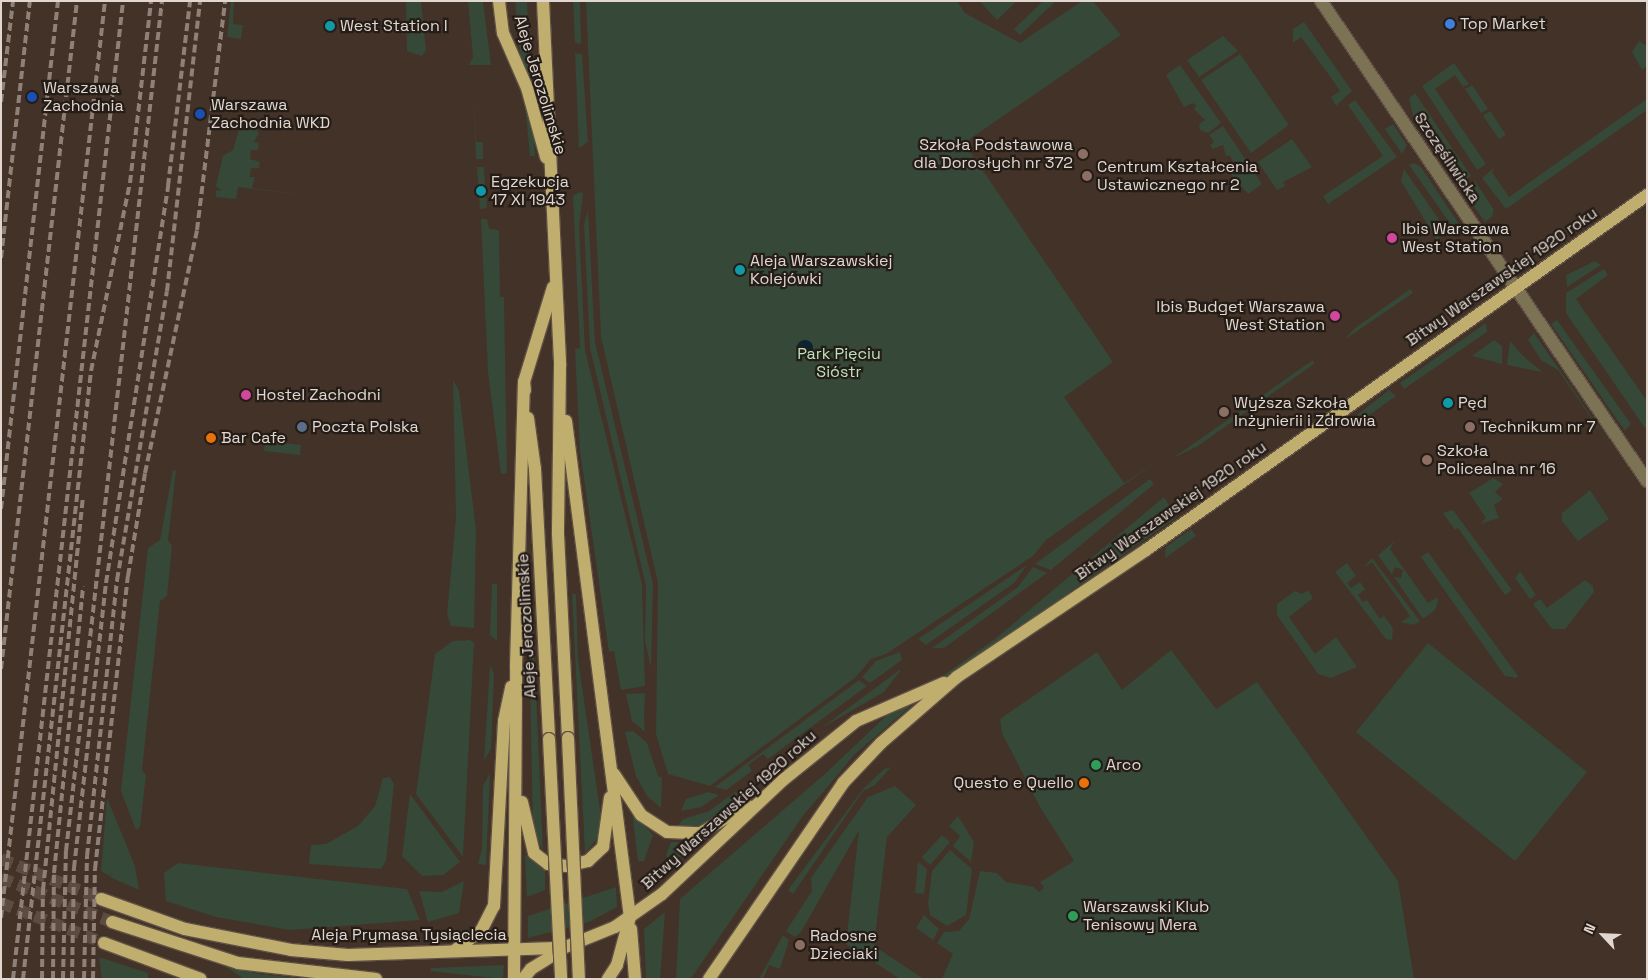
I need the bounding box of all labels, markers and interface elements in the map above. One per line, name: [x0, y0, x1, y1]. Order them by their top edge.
street label: Aleje Jerozolimskie: [510, 13, 570, 157]
place label: Top Market: [1460, 14, 1546, 34]
place label: West Station I: [340, 16, 448, 36]
marker: Top Market: [1444, 18, 1456, 30]
marker: West Station I: [324, 20, 336, 32]
place label: Warszawa Zachodnia: [43, 78, 124, 116]
marker: Warszawa Zachodnia: [25, 90, 39, 104]
place label: Warszawa Zachodnia WKD: [211, 95, 330, 133]
marker: Warszawa Zachodnia WKD: [193, 107, 207, 121]
street label: Szczęśliwicka: [1410, 109, 1484, 207]
place label: Szkoła Podstawowa dla Dorosłych nr 372: [914, 135, 1073, 173]
marker: Szkoła Podstawowa dla Dorosłych nr 372: [1077, 148, 1089, 160]
place label: Centrum Kształcenia Ustawicznego nr 2: [1097, 157, 1258, 195]
marker: Centrum Kształcenia Ustawicznego nr 2: [1081, 170, 1093, 182]
place label: Egzekucja 17 XI 1943: [491, 172, 569, 210]
marker: Egzekucja 17 XI 1943: [475, 185, 487, 197]
street label: Bitwy Warszawskiej 1920 roku: [1403, 203, 1601, 351]
place label: Ibis Warszawa West Station: [1402, 219, 1509, 257]
marker: Ibis Warszawa West Station: [1386, 232, 1398, 244]
place label: Aleja Warszawskiej Kolejówki: [750, 251, 893, 289]
marker: Aleja Warszawskiej Kolejówki: [734, 264, 746, 276]
place label: Ibis Budget Warszawa West Station: [1156, 297, 1325, 335]
marker: Ibis Budget Warszawa West Station: [1329, 310, 1341, 322]
park label: Park Pięciu Sióstr: [797, 344, 881, 382]
place label: Hostel Zachodni: [256, 385, 381, 405]
marker: Hostel Zachodni: [240, 389, 252, 401]
place label: Wyższa Szkoła Inżynierii i Zdrowia: [1234, 393, 1376, 431]
place label: Pęd: [1458, 393, 1487, 413]
marker: Pęd: [1442, 397, 1454, 409]
marker: Wyższa Szkoła Inżynierii i Zdrowia: [1218, 406, 1230, 418]
place label: Poczta Polska: [312, 417, 419, 437]
place label: Technikum nr 7: [1480, 417, 1596, 437]
marker: Poczta Polska: [296, 421, 308, 433]
marker: Technikum nr 7: [1464, 421, 1476, 433]
place label: Bar Cafe: [221, 428, 286, 448]
marker: Bar Cafe: [205, 432, 217, 444]
street label: Bitwy Warszawskiej 1920 roku: [1072, 437, 1270, 585]
place label: Szkoła Policealna nr 16: [1437, 441, 1556, 479]
marker: Szkoła Policealna nr 16: [1421, 454, 1433, 466]
street label: Aleje Jerozolimskie: [514, 553, 540, 699]
street label: Bitwy Warszawskiej 1920 roku: [637, 726, 821, 894]
place label: Arco: [1106, 755, 1141, 775]
marker: Arco: [1090, 759, 1102, 771]
place label: Questo e Quello: [953, 773, 1074, 793]
marker: Questo e Quello: [1078, 777, 1090, 789]
place label: Warszawski Klub Tenisowy Mera: [1083, 897, 1209, 935]
marker: Warszawski Klub Tenisowy Mera: [1067, 910, 1079, 922]
north arrow: [1578, 910, 1628, 960]
text: N: [1579, 921, 1600, 937]
street label: Aleja Prymasa Tysiąclecia: [311, 925, 507, 945]
place label: Radosne Dzieciaki: [810, 926, 878, 964]
marker: Radosne Dzieciaki: [794, 939, 806, 951]

